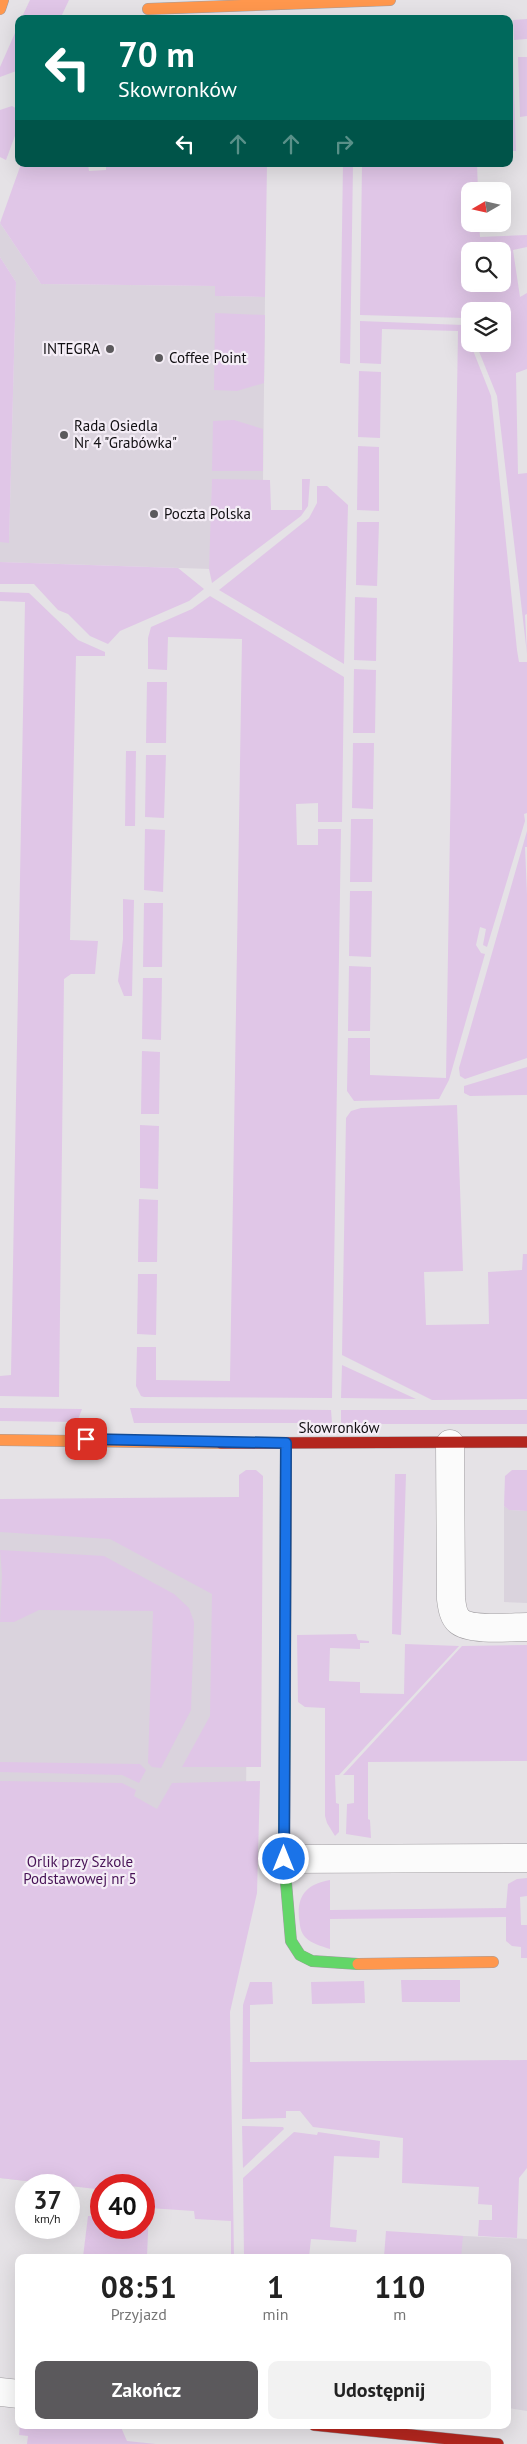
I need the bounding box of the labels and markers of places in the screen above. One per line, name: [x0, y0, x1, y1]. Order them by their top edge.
place label: INTEGRA: [43, 339, 100, 358]
marker: INTEGRA: [104, 343, 116, 355]
place label: Coffee Point: [169, 348, 247, 367]
marker: Coffee Point: [153, 352, 165, 364]
place label: Rada Osiedla Nr 4 "Grabówka": [74, 416, 177, 452]
marker: Rada Osiedla Nr 4 "Grabówka": [58, 429, 70, 441]
place label: Poczta Polska: [164, 504, 251, 523]
marker: Poczta Polska: [148, 508, 160, 520]
pin: [65, 1418, 107, 1460]

